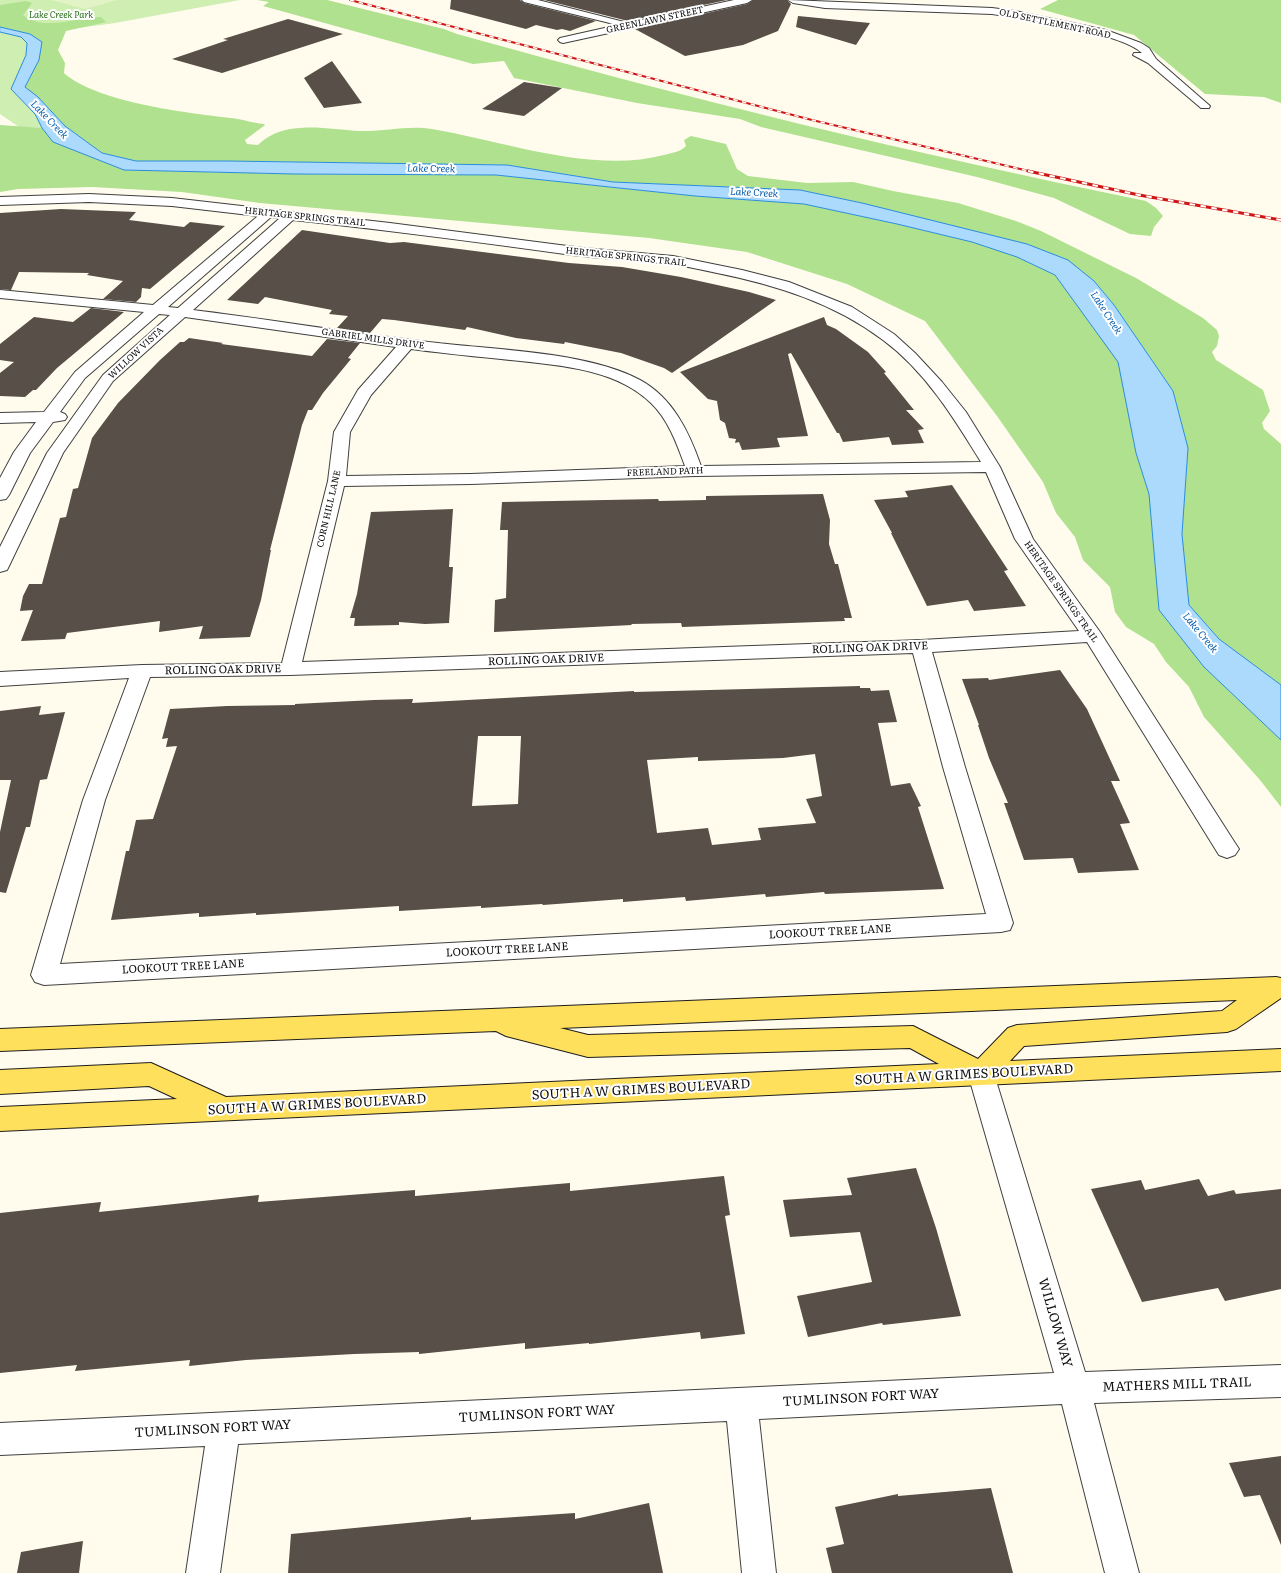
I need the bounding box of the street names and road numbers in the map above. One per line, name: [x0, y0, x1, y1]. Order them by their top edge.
street label: GREENLAWN STREET: [605, 4, 705, 36]
street label: OLD SETTLEMENT ROAD: [998, 7, 1112, 41]
street label: HERITAGE SPRINGS TRAIL: [244, 205, 366, 229]
street label: HERITAGE SPRINGS TRAIL: [565, 245, 687, 269]
street label: WILLOW VISTA: [106, 325, 166, 381]
street label: GABRIEL MILLS DRIVE: [321, 326, 425, 352]
street label: FREELAND PATH: [626, 465, 704, 479]
street label: CORN HILL LANE: [315, 469, 343, 549]
street label: HERITAGE SPRINGS TRAIL: [1022, 539, 1100, 645]
street label: ROLLING OAK DRIVE: [812, 639, 928, 657]
street label: ROLLING OAK DRIVE: [488, 651, 604, 669]
street label: ROLLING OAK DRIVE: [165, 662, 281, 678]
street label: LOOKOUT TREE LANE: [768, 922, 892, 942]
street label: LOOKOUT TREE LANE: [445, 940, 569, 960]
street label: LOOKOUT TREE LANE: [121, 957, 245, 977]
street label: SOUTH A W GRIMES BOULEVARD: [854, 1061, 1074, 1089]
street label: SOUTH A W GRIMES BOULEVARD: [531, 1076, 751, 1104]
street label: SOUTH A W GRIMES BOULEVARD: [207, 1091, 427, 1119]
street label: WILLOW WAY: [1035, 1276, 1075, 1370]
street label: MATHERS MILL TRAIL: [1102, 1375, 1252, 1395]
street label: TUMLINSON FORT WAY: [782, 1386, 940, 1410]
street label: TUMLINSON FORT WAY: [458, 1402, 616, 1426]
street label: TUMLINSON FORT WAY: [134, 1417, 292, 1441]

